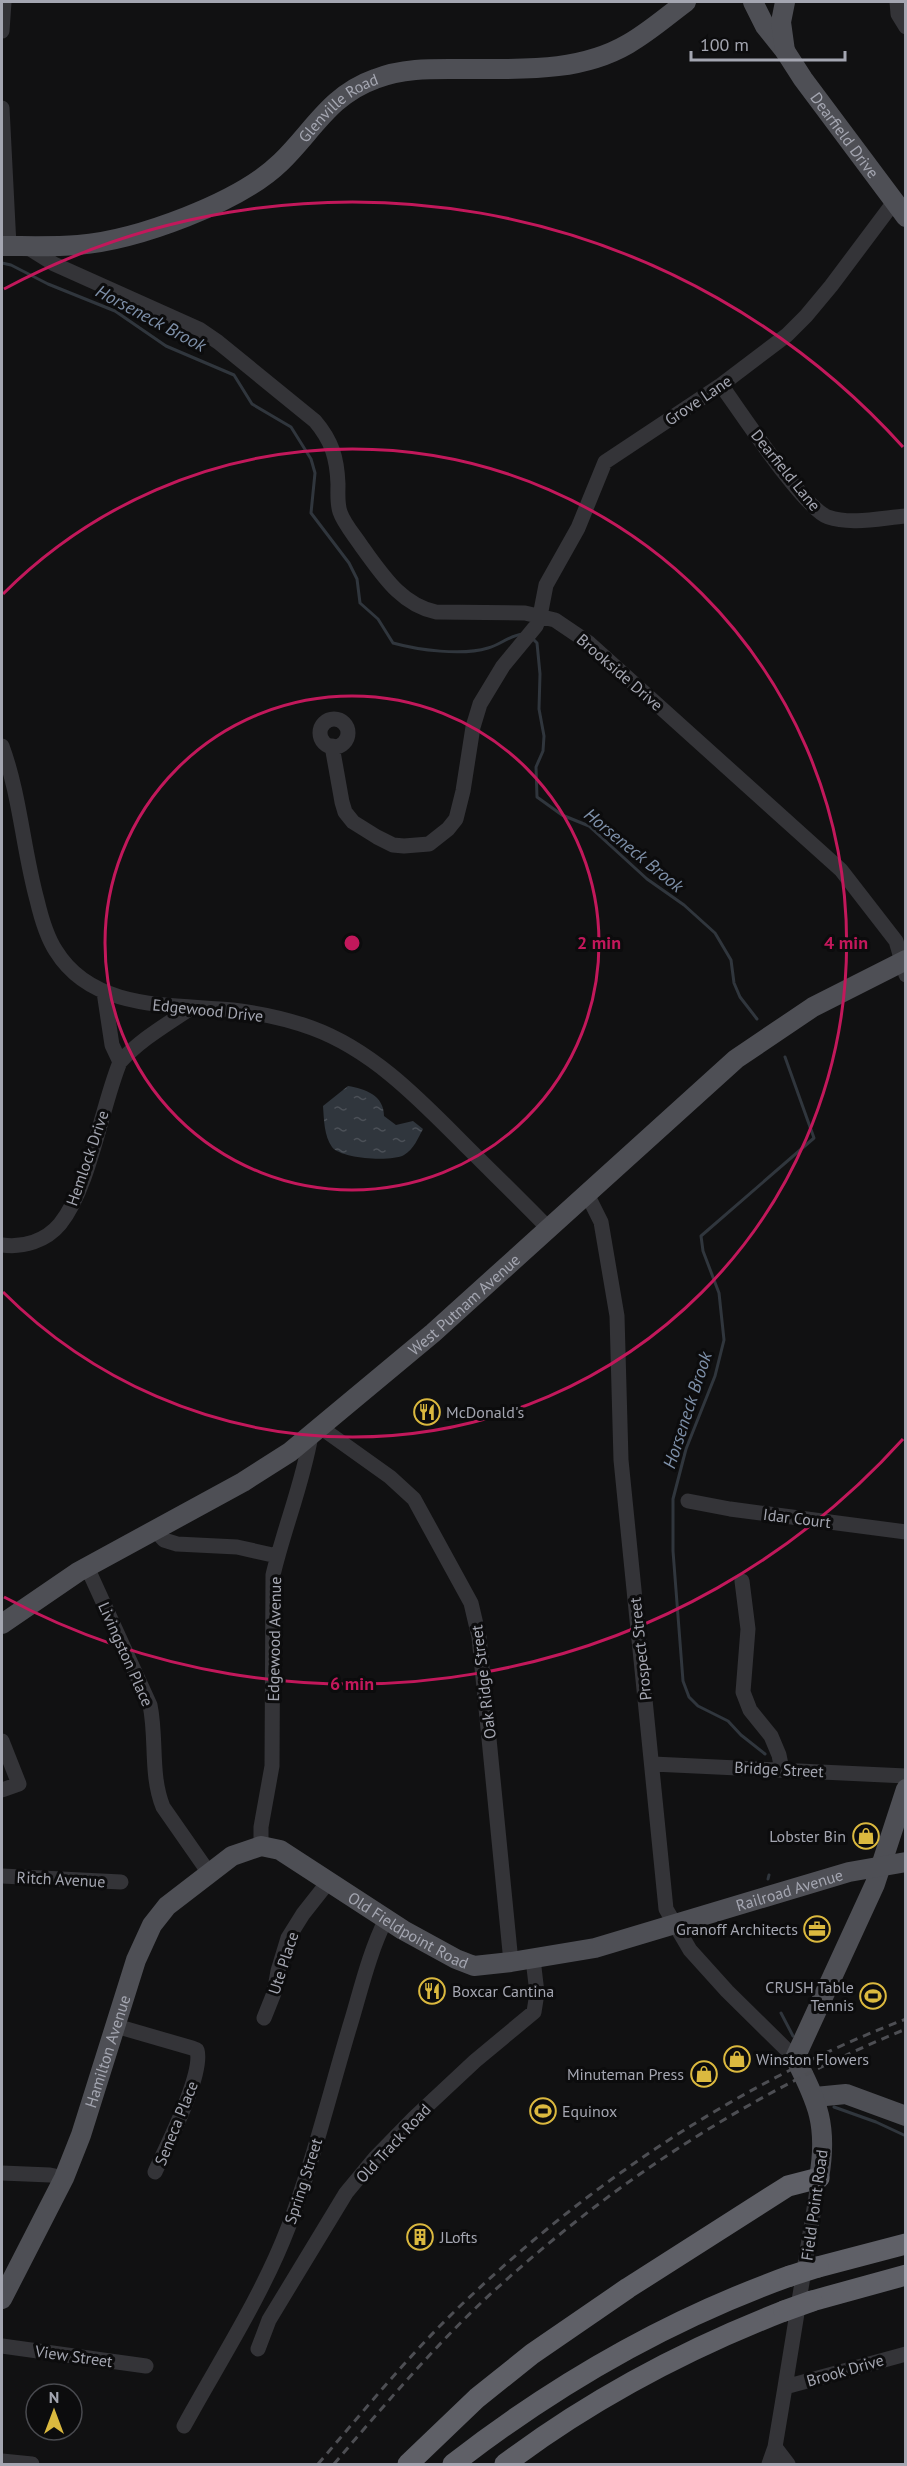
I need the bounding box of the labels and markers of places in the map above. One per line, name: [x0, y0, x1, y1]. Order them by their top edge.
centre of rings: [342, 933, 362, 953]
restaurant icon: McDonald's: [412, 1397, 442, 1427]
place label: McDonald's: [446, 1402, 524, 1422]
shop icon: Lobster Bin: [851, 1821, 881, 1851]
place label: Lobster Bin: [769, 1826, 846, 1846]
office icon: Granoff Architects: [802, 1914, 832, 1944]
place label: Granoff Architects: [676, 1919, 798, 1939]
restaurant icon: Boxcar Cantina: [417, 1976, 447, 2006]
place label: CRUSH Table Tennis: [765, 1977, 854, 2015]
place label: Boxcar Cantina: [452, 1981, 554, 2001]
sports icon: CRUSH Table Tennis: [858, 1981, 888, 2011]
shop icon: Winston Flowers: [722, 2044, 752, 2074]
place label: Winston Flowers: [756, 2049, 869, 2069]
shop icon: Minuteman Press: [689, 2059, 719, 2089]
place label: Minuteman Press: [567, 2064, 684, 2084]
sports icon: Equinox: [528, 2096, 558, 2126]
place label: Equinox: [562, 2101, 617, 2121]
building icon: JLofts: [405, 2222, 435, 2252]
place label: JLofts: [439, 2227, 478, 2247]

